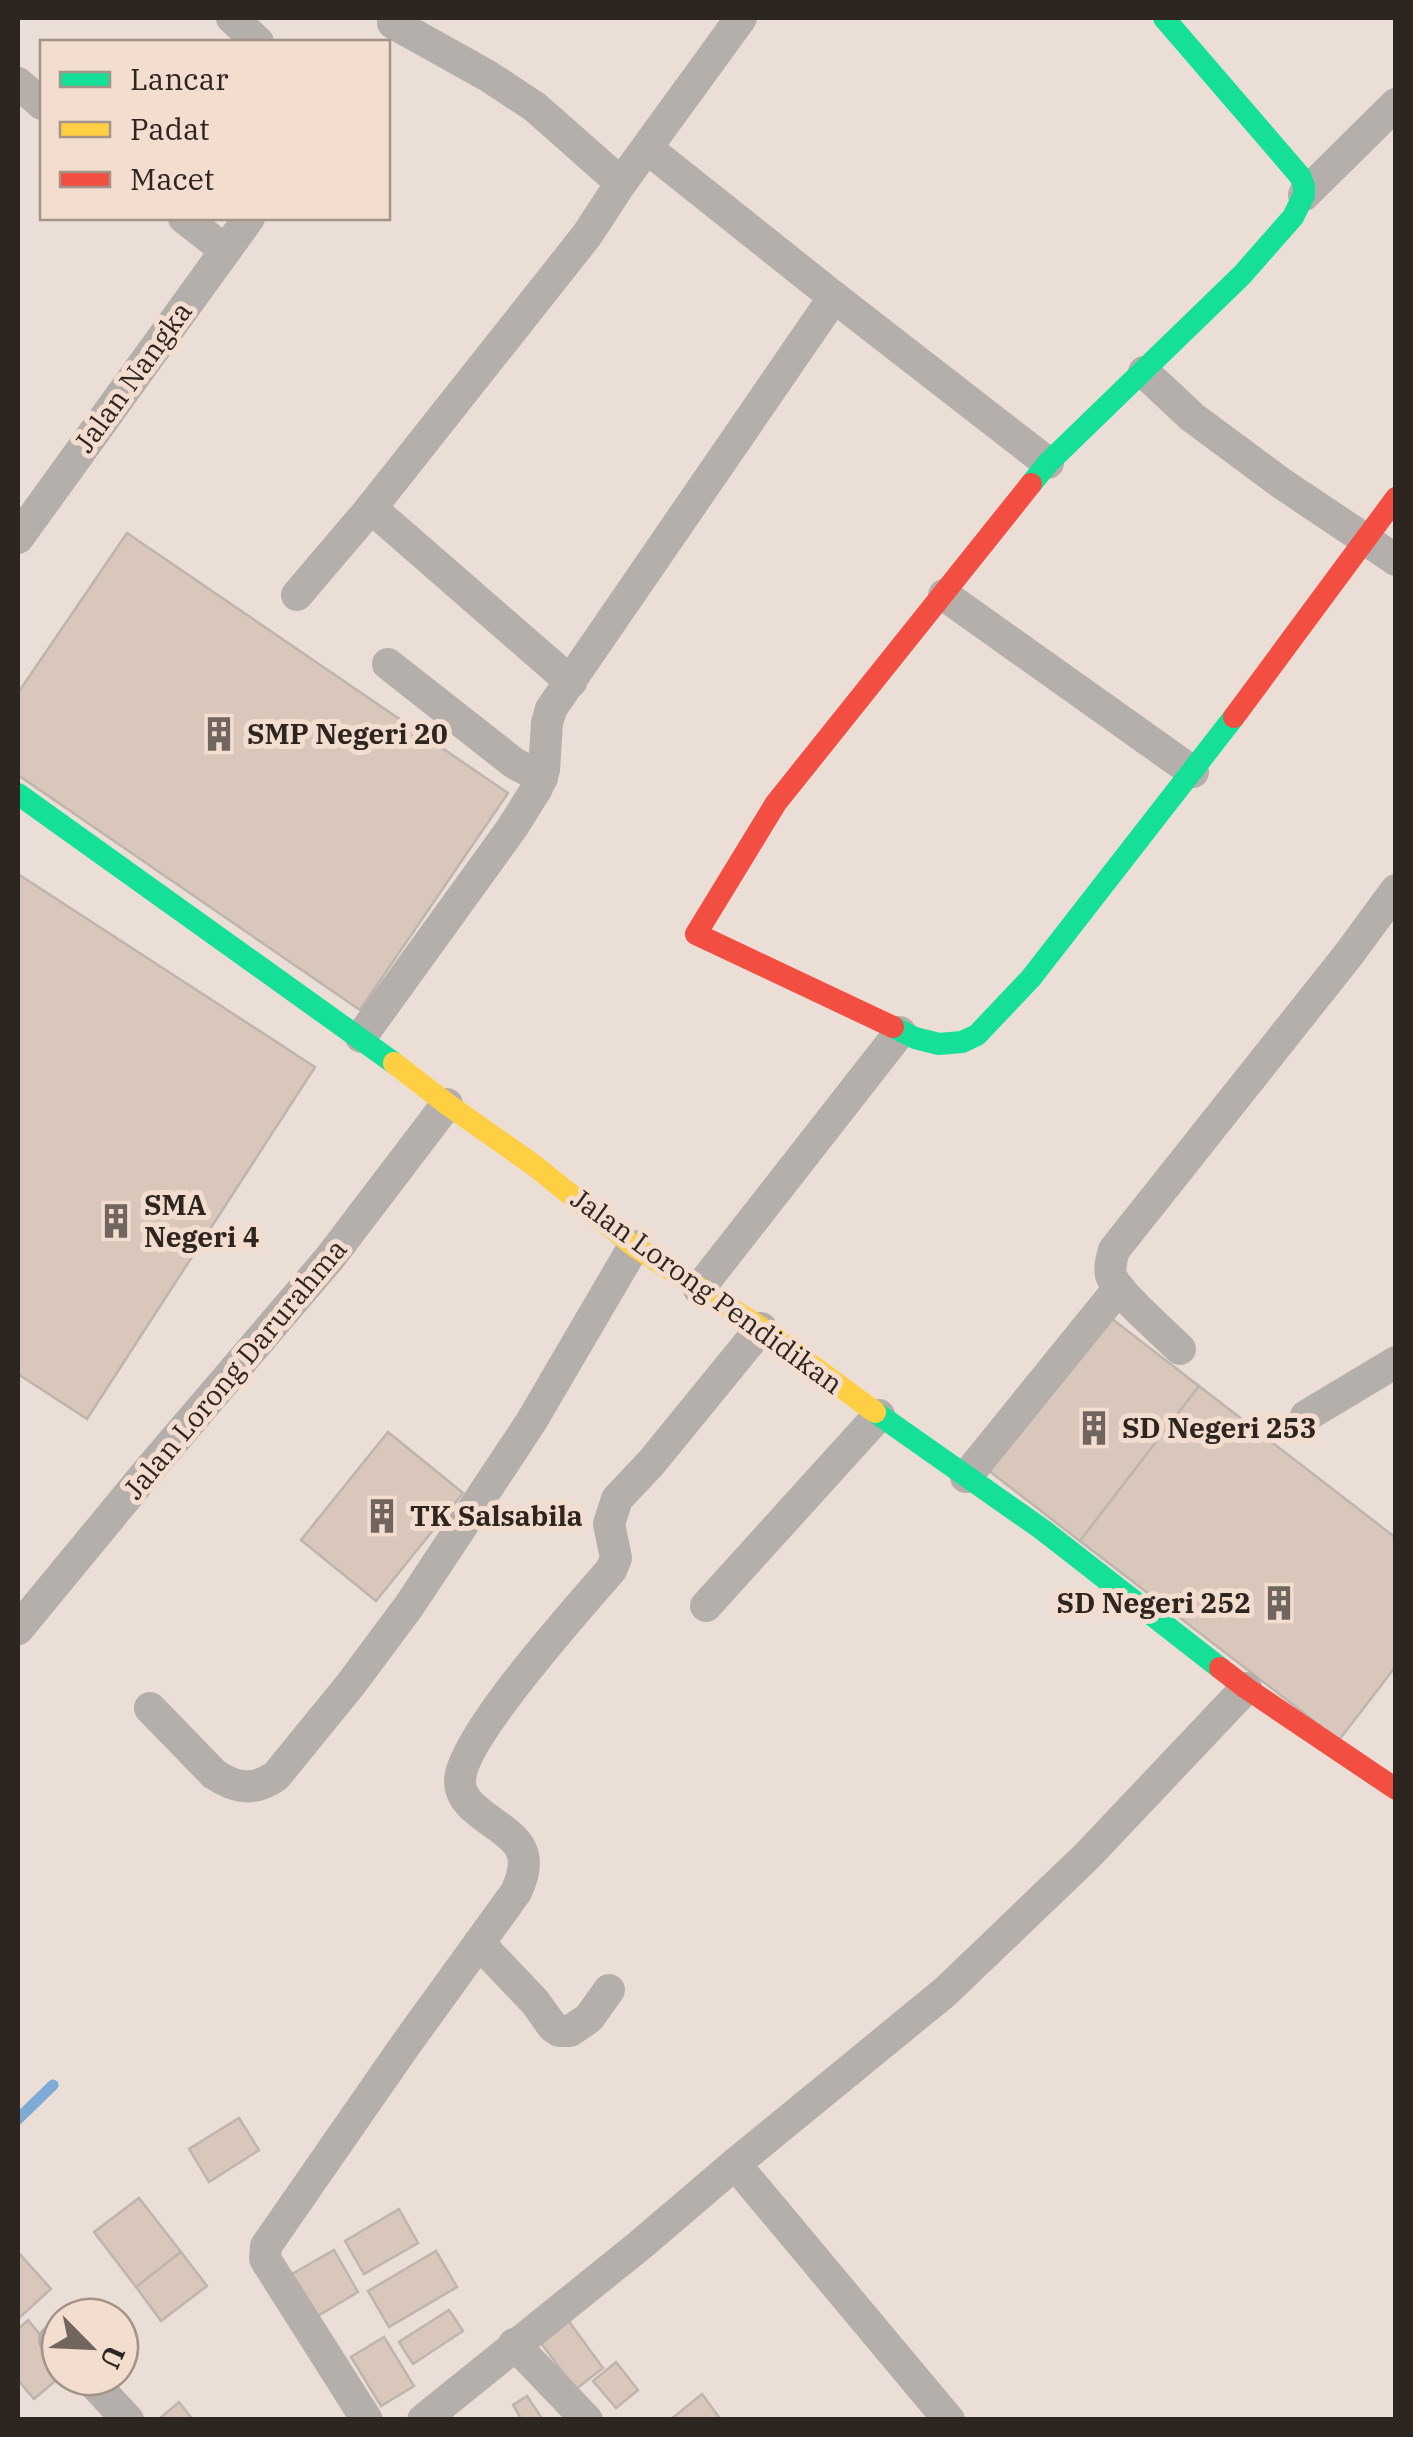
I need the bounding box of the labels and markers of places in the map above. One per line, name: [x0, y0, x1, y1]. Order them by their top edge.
building icon: SMP Negeri 20: [200, 715, 238, 753]
place label: SMP Negeri 20: [247, 715, 448, 752]
place label: SMA Negeri 4: [144, 1186, 260, 1255]
building icon: SMA Negeri 4: [97, 1202, 135, 1240]
building icon: SD Negeri 253: [1075, 1409, 1113, 1447]
place label: SD Negeri 253: [1122, 1409, 1316, 1446]
building icon: TK Salsabila: [363, 1497, 401, 1535]
place label: TK Salsabila: [410, 1497, 583, 1534]
place label: SD Negeri 252: [1057, 1584, 1251, 1621]
building icon: SD Negeri 252: [1260, 1584, 1298, 1622]

